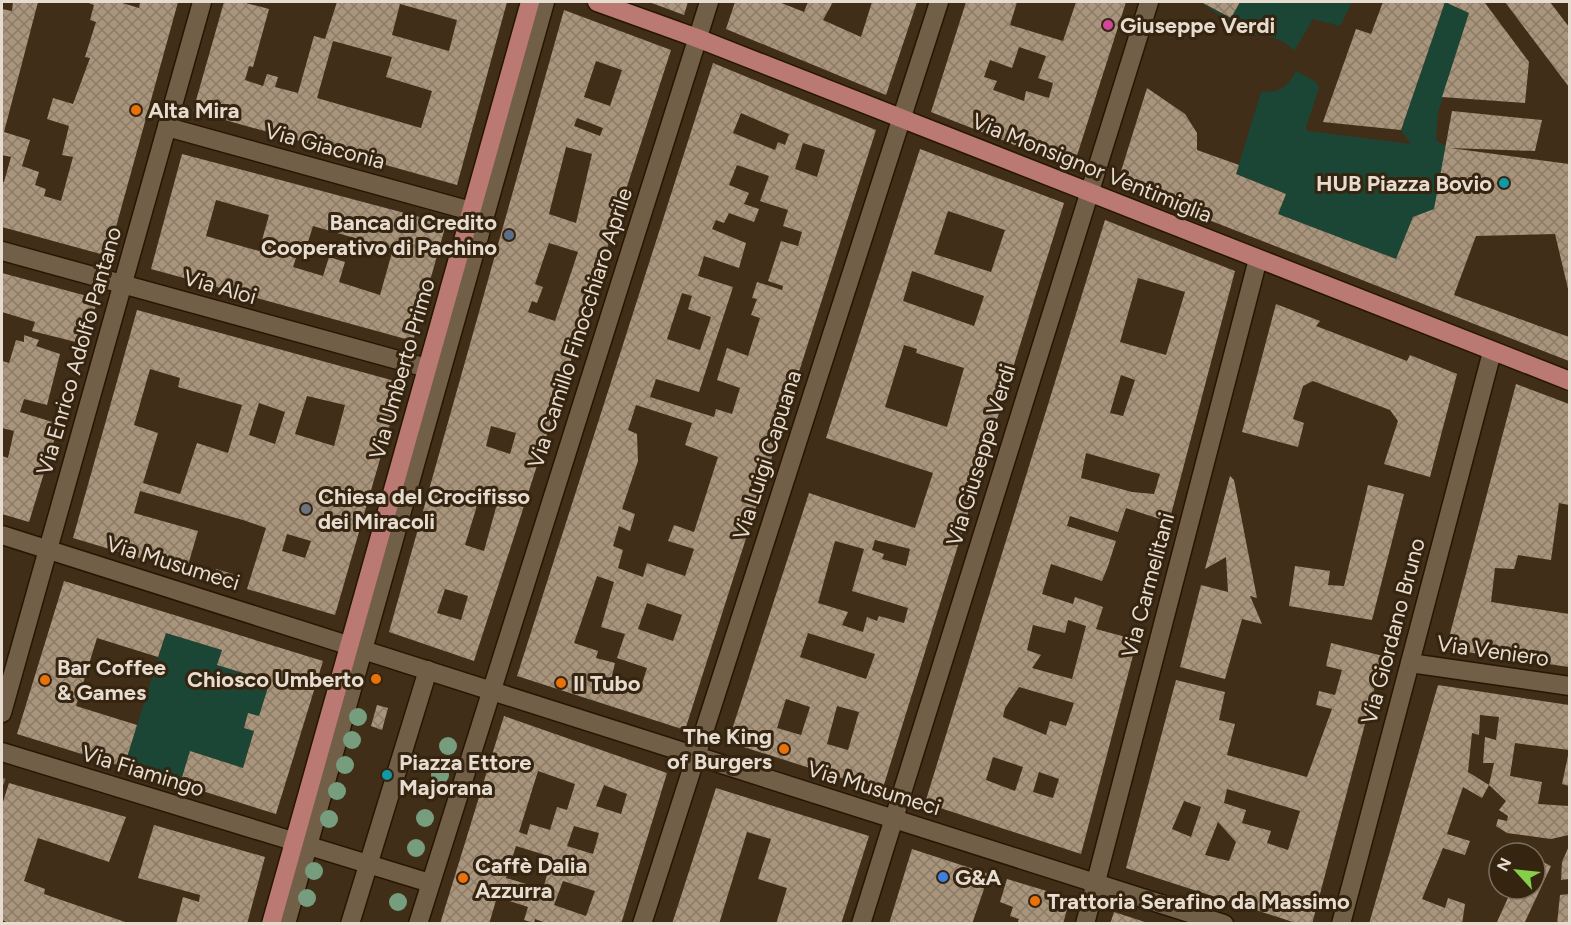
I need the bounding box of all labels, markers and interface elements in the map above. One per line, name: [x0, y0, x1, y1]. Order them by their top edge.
place label: Giuseppe Verdi: [1120, 12, 1275, 39]
marker: Giuseppe Verdi: [1101, 18, 1115, 32]
place label: Alta Mira: [148, 97, 239, 124]
marker: Alta Mira: [129, 103, 143, 117]
street label: Via Monsignor Ventimiglia: [968, 107, 1216, 229]
street label: Via Giaconia: [262, 117, 388, 175]
place label: HUB Piazza Bovio: [1316, 170, 1492, 197]
marker: HUB Piazza Bovio: [1497, 176, 1511, 190]
street label: Via Camillo Finocchiaro Aprile: [522, 184, 638, 472]
place label: Banca di Credito Cooperativo di Pachino: [261, 209, 497, 261]
street label: Via Enrico Adolfo Pantano: [31, 224, 127, 478]
marker: Banca di Credito Cooperativo di Pachino: [502, 228, 516, 242]
street label: Via Aloi: [180, 264, 260, 310]
street label: Via Umberto Primo: [363, 276, 441, 462]
street label: Via Giuseppe Verdi: [941, 361, 1021, 549]
street label: Via Luigi Capuana: [727, 367, 807, 543]
place label: Chiesa del Crocifisso dei Miracoli: [318, 483, 530, 535]
marker: Chiesa del Crocifisso dei Miracoli: [299, 502, 313, 516]
street label: Via Carmelitani: [1116, 510, 1180, 660]
street label: Via Musumeci: [103, 530, 243, 596]
street label: Via Giordano Bruno: [1355, 535, 1431, 727]
street label: Via Veniero: [1435, 630, 1551, 672]
place label: Bar Coffee & Games: [57, 654, 166, 706]
place label: Chiosco Umberto: [187, 666, 364, 693]
place label: Il Tubo: [573, 670, 641, 697]
marker: Chiosco Umberto: [369, 672, 383, 686]
marker: Bar Coffee & Games: [38, 673, 52, 687]
marker: Il Tubo: [554, 676, 568, 690]
place label: The King of Burgers: [667, 723, 772, 775]
street label: Via Fiamingo: [78, 740, 208, 802]
marker: The King of Burgers: [777, 742, 791, 756]
place label: Piazza Ettore Majorana: [399, 749, 531, 801]
street label: Via Musumeci: [804, 755, 944, 821]
marker: Piazza Ettore Majorana: [380, 768, 394, 782]
north arrow: [1487, 841, 1547, 901]
place label: Caffè Dalia Azzurra: [475, 852, 587, 904]
text: N: [1493, 855, 1515, 874]
place label: G&A: [955, 864, 1002, 891]
marker: G&A: [936, 870, 950, 884]
marker: Caffè Dalia Azzurra: [456, 871, 470, 885]
place label: Trattoria Serafino da Massimo: [1047, 888, 1350, 915]
marker: Trattoria Serafino da Massimo: [1028, 894, 1042, 908]

